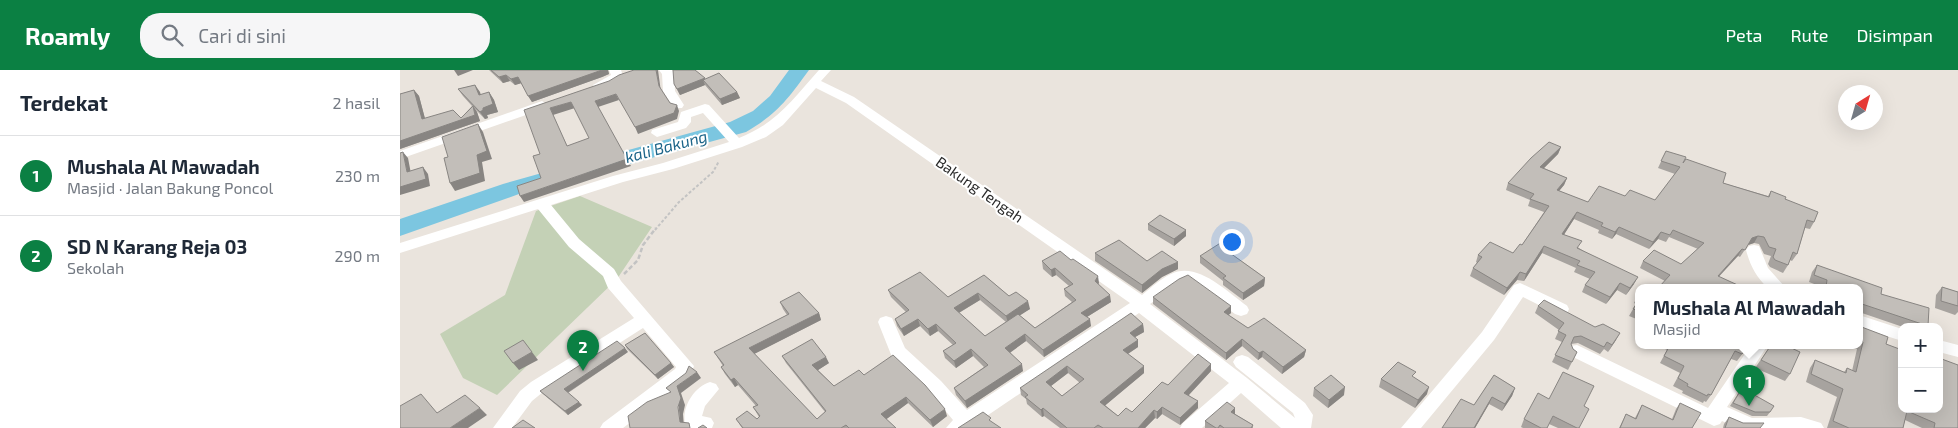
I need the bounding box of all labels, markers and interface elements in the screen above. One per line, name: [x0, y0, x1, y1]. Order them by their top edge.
search box: [140, 13, 490, 58]
text: Roamly: [25, 21, 110, 50]
icon: search: [158, 21, 186, 49]
text: Cari di sini: [198, 24, 286, 47]
text: Peta: [1726, 24, 1763, 46]
text: Rute: [1791, 24, 1828, 46]
text: Disimpan: [1856, 24, 1933, 46]
north arrow: [1838, 85, 1883, 130]
text: Terdekat: [20, 90, 108, 115]
text: 2 hasil: [333, 93, 380, 112]
water label: kali Bakung: [623, 126, 709, 166]
street label: Bakung Tengah: [933, 152, 1027, 226]
text: Mushala Al Mawadah: [67, 155, 260, 178]
text: 1: [33, 166, 39, 185]
text: 230 m: [335, 166, 380, 185]
text: Masjid · Jalan Bakung Poncol: [67, 178, 273, 197]
your location: [1219, 229, 1245, 255]
text: SD N Karang Reja 03: [67, 235, 247, 258]
text: 2: [31, 246, 41, 265]
text: 290 m: [335, 246, 380, 265]
text: Sekolah: [67, 258, 124, 277]
popup: [1635, 284, 1863, 349]
text: Mushala Al Mawadah: [1653, 296, 1845, 319]
text: Masjid: [1653, 319, 1701, 338]
map controls: [1898, 323, 1943, 413]
button: +: [1898, 323, 1943, 368]
pin: 2: [567, 330, 599, 371]
pin: 1: [1733, 365, 1765, 406]
button: −: [1898, 368, 1943, 413]

